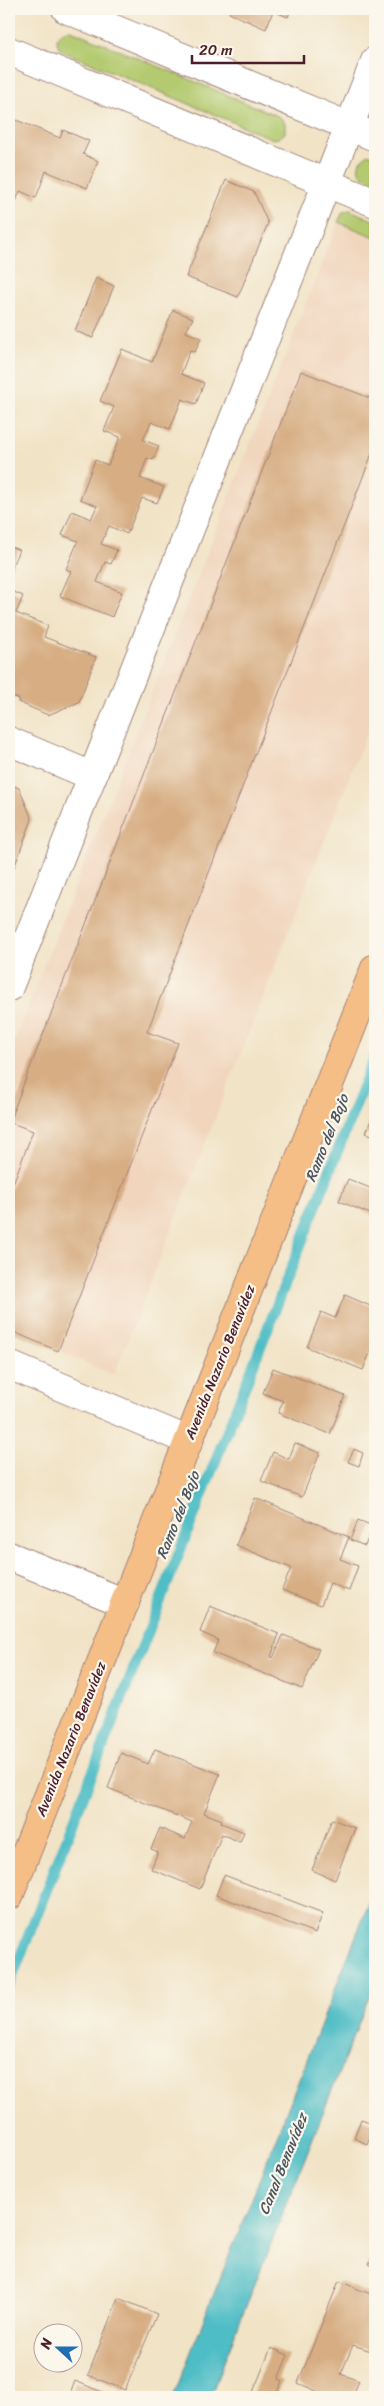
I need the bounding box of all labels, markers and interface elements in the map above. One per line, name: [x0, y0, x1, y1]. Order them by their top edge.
scale bar: [192, 32, 304, 64]
text: 20 m: [199, 37, 233, 63]
water label: Ramo del Bajo: [298, 1089, 357, 1186]
street label: Avenida Nazario Benavídez: [177, 1280, 263, 1444]
water label: Ramo del Bajo: [149, 1466, 208, 1563]
street label: Avenida Nazario Benavídez: [28, 1657, 114, 1821]
water label: Canal Benavídez: [251, 2108, 316, 2219]
north arrow: [32, 2324, 82, 2374]
text: N: [33, 2334, 60, 2353]

